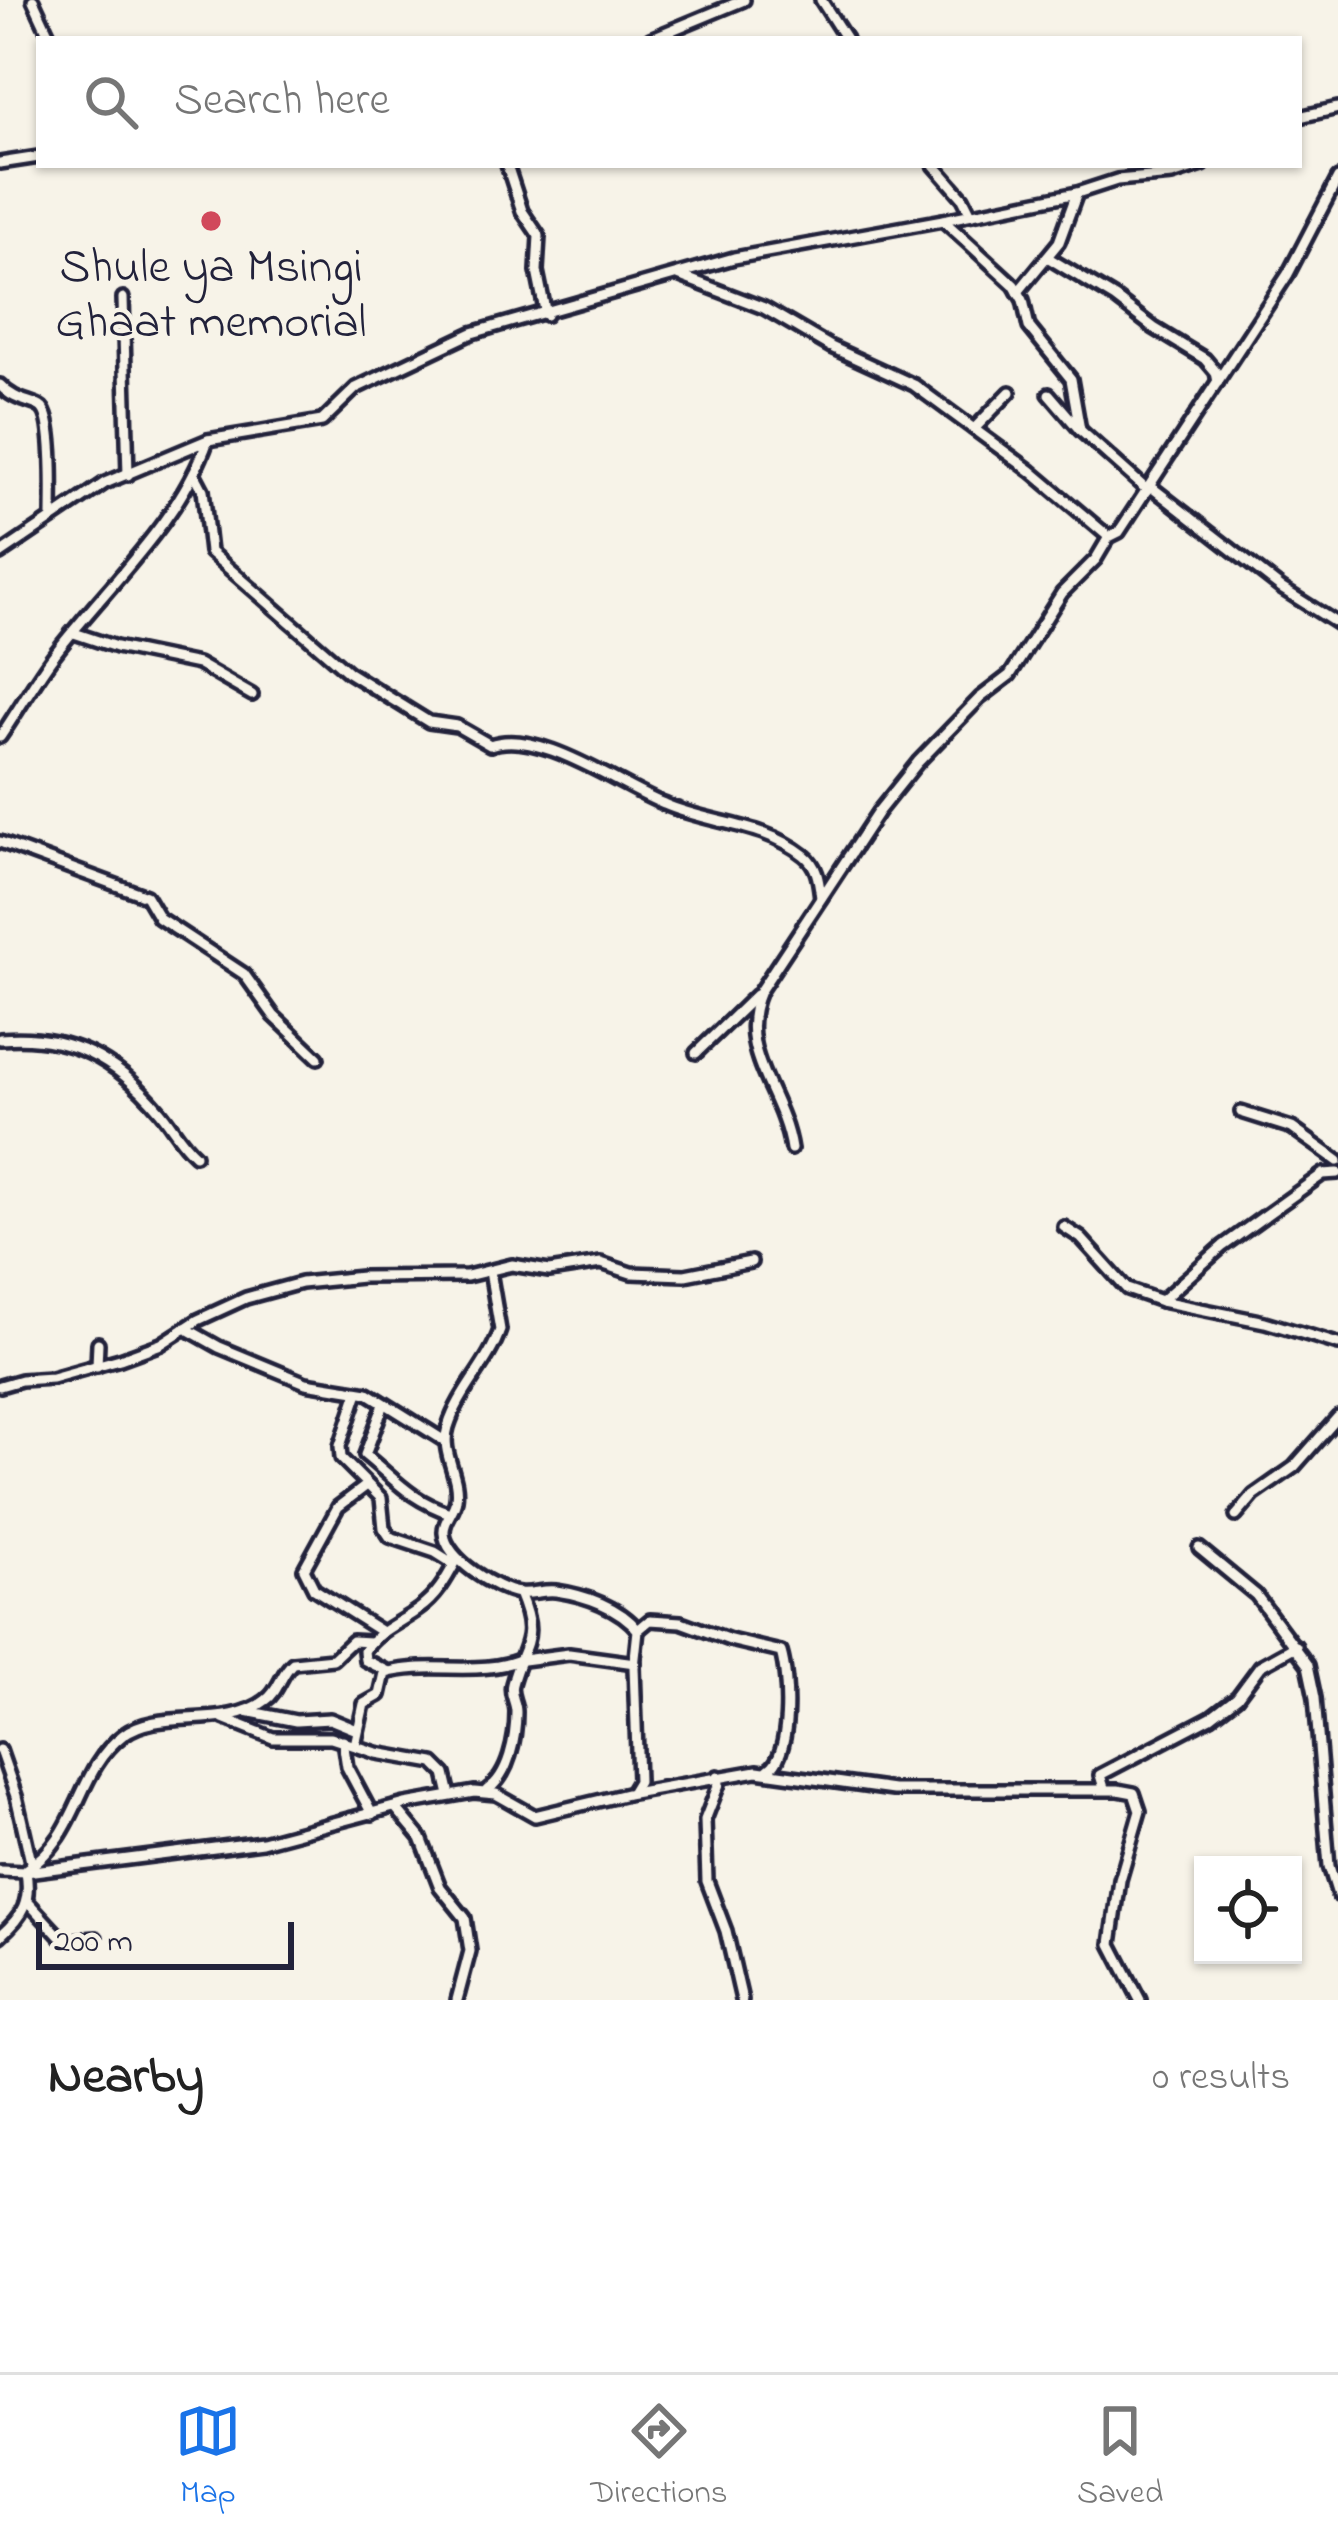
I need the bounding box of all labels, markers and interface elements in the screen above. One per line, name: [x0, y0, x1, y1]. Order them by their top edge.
search box: [36, 36, 1302, 168]
icon: search: [78, 69, 144, 135]
text: Search here: [174, 69, 390, 135]
marker: Shule ya Msingi Ghaat memorial: [198, 208, 224, 234]
place label: Shule ya Msingi Ghaat memorial: [55, 234, 367, 359]
map controls: [1194, 1856, 1302, 1964]
button: locate: [1194, 1856, 1302, 1964]
scale bar: [36, 1916, 294, 1969]
text: 200 m: [54, 1919, 133, 1967]
text: Nearby: [48, 2041, 204, 2116]
text: 0 results: [1152, 2050, 1290, 2107]
tab: Map: [175, 2398, 241, 2518]
tab: Directions: [590, 2398, 728, 2518]
tab: Saved: [1077, 2398, 1163, 2518]

